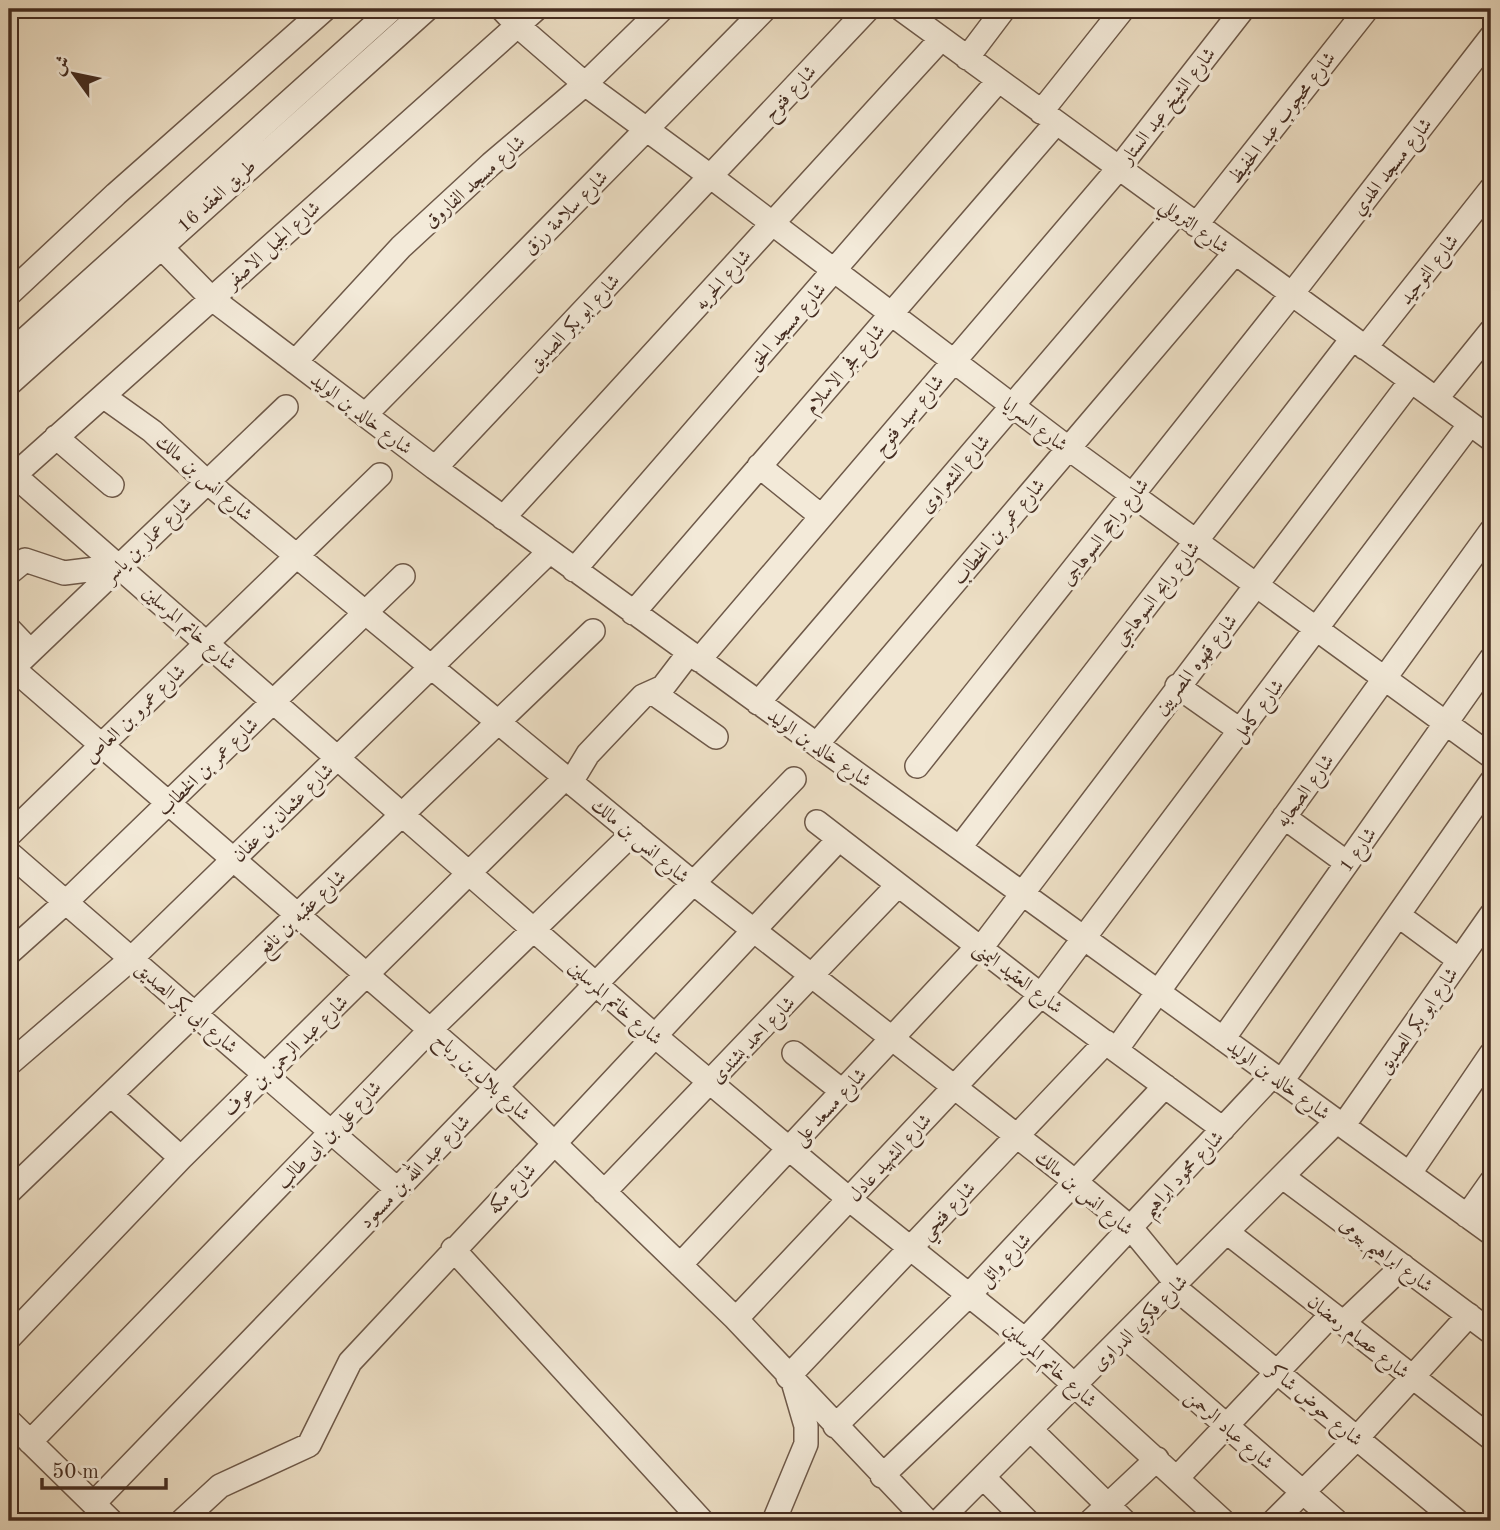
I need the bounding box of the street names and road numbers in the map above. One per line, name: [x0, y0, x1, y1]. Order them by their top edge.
street label: شارع الشيخ عبد الستار: [1117, 45, 1225, 173]
street label: شارع محجوب عبد الحفيظ: [1225, 49, 1343, 190]
street label: شارع فتوح: [761, 62, 825, 129]
street label: شارع مسجد الهدي: [1349, 115, 1440, 222]
street label: شارع مسجد الفاروق: [422, 133, 532, 236]
street label: طريق العقد 16: [175, 157, 261, 237]
street label: شارع سلامة رزق: [521, 168, 615, 262]
street label: شارع التروللي: [1152, 196, 1231, 264]
street label: شارع الجبل الاصفر: [221, 199, 327, 297]
street label: شارع التوحيد: [1397, 232, 1466, 312]
street label: شارع الحريه: [692, 247, 759, 317]
street label: شارع ابو بكر الصديق: [524, 270, 627, 379]
street label: شارع مسجد الحق: [745, 280, 834, 377]
street label: شارع فجر الاسلام: [801, 320, 893, 421]
street label: شارع خالد بن الوليد: [304, 371, 415, 462]
street label: شارع سيد فتوح: [871, 372, 953, 463]
street label: شارع السرايا: [996, 396, 1070, 460]
street label: شارع انس بن مالك: [149, 432, 255, 529]
street label: شارع الشعراوى: [917, 432, 998, 520]
street label: شارع عمر بن الخطاب: [950, 476, 1053, 592]
street label: شارع راجح السوهاجى: [1059, 476, 1157, 593]
street label: شارع عمار بن ياسر: [100, 495, 199, 591]
street label: شارع رابح السوهاجي: [1112, 539, 1208, 653]
street label: شارع خاتم المرسلين: [135, 583, 239, 678]
street label: شارع قهوه المصريين: [1152, 612, 1245, 722]
street label: شارع عمرو بن العاص: [81, 662, 193, 771]
street label: شارع كامل: [1229, 676, 1292, 749]
street label: شارع خالد بن الوليد: [761, 706, 874, 795]
street label: شارع عمر بن الخطاب: [155, 715, 265, 823]
street label: شارع الصحابه: [1273, 752, 1342, 834]
street label: شارع عثمان بن عفان: [230, 761, 341, 869]
street label: شارع انس بن مالك: [585, 796, 692, 891]
street label: شارع 1: [1337, 825, 1384, 878]
street label: شارع عقبه بن نافع: [255, 867, 355, 965]
street label: شارع العقيد اليمنى: [967, 939, 1066, 1022]
street label: شارع ابى بكر الصديق: [128, 958, 241, 1061]
street label: شارع خاتم المرسلين: [561, 958, 665, 1053]
street label: شارع ابو بكر الصديق: [1374, 964, 1466, 1080]
street label: شارع عبد الرحمن بن عوف: [219, 991, 355, 1124]
street label: شارع احمد بشندى: [708, 994, 802, 1090]
street label: شارع بلال بن رباح: [426, 1030, 533, 1130]
street label: شارع خالد بن الوليد: [1220, 1038, 1332, 1128]
street label: شارع مسعد على: [791, 1065, 874, 1153]
street label: شارع على بن ابى طالب: [274, 1078, 389, 1196]
street label: شارع عبد الله بن مسعود: [352, 1108, 477, 1236]
street label: شارع الشهيد عادل: [846, 1111, 939, 1209]
street label: شارع محمود ابراهيم: [1140, 1128, 1234, 1227]
street label: شارع انس بن مالك: [1029, 1148, 1136, 1243]
street label: شارع مكه: [484, 1160, 543, 1221]
street label: شارع فتحي: [918, 1179, 985, 1249]
street label: شارع ابراهيم بيومى: [1331, 1215, 1436, 1303]
street label: شارع وائل: [976, 1230, 1038, 1294]
street label: شارع فكري الدراوى: [1088, 1271, 1195, 1378]
street label: شارع عصام رمضان: [1300, 1293, 1412, 1387]
street label: شارع خاتم المرسلين: [996, 1320, 1099, 1416]
street label: شارع حوض شاكر: [1259, 1358, 1367, 1454]
street label: شارع عباد الرحمن: [1178, 1386, 1277, 1477]

